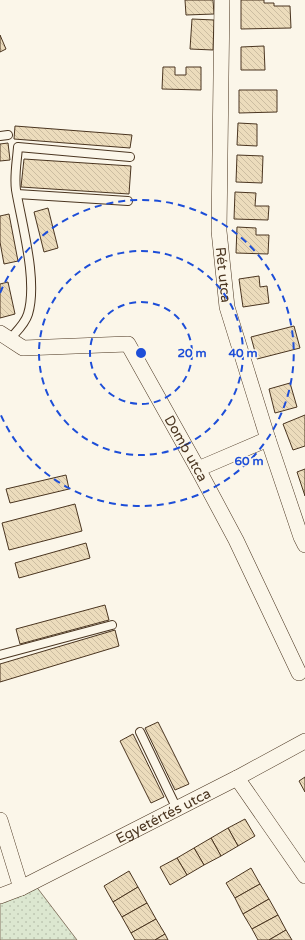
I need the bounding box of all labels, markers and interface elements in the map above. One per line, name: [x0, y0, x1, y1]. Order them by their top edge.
street label: Rét utca: [212, 246, 234, 304]
centre of rings: [134, 346, 148, 360]
text: 20 m: [177, 346, 207, 360]
text: 40 m: [228, 346, 258, 360]
street label: Domb utca: [161, 412, 211, 485]
text: 60 m: [234, 454, 264, 468]
street label: Egyetértés utca: [113, 785, 214, 847]

